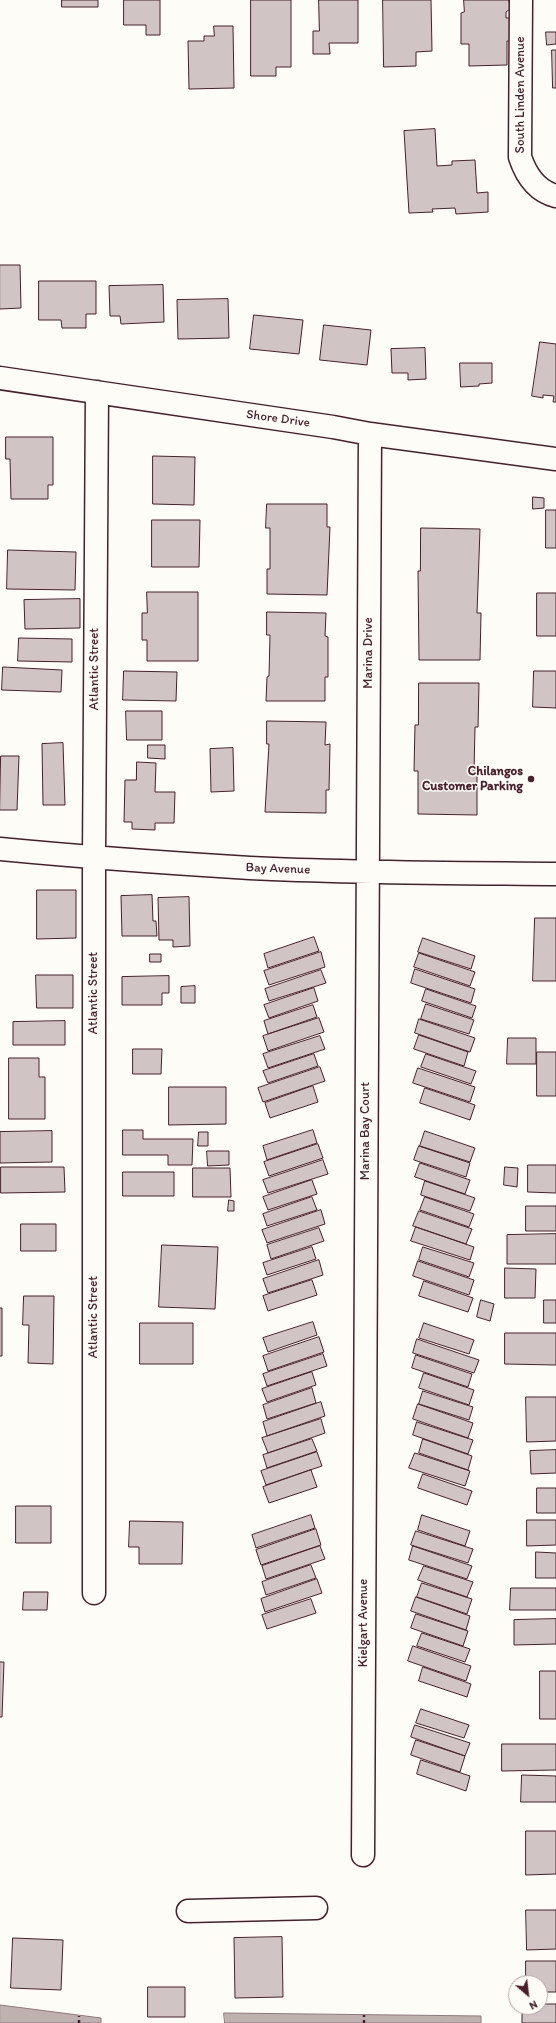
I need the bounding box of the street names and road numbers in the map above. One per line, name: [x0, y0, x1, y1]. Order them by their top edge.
street label: South Linden Avenue: [513, 37, 529, 153]
street label: Shore Drive: [245, 407, 311, 431]
street label: Marina Drive: [361, 617, 377, 689]
street label: Atlantic Street: [87, 628, 103, 710]
street label: Bay Avenue: [245, 860, 311, 878]
street label: Atlantic Street: [86, 952, 102, 1034]
street label: Marina Bay Court: [358, 1082, 374, 1180]
street label: Atlantic Street: [86, 1276, 102, 1358]
street label: Kielgart Avenue: [356, 1579, 372, 1667]

